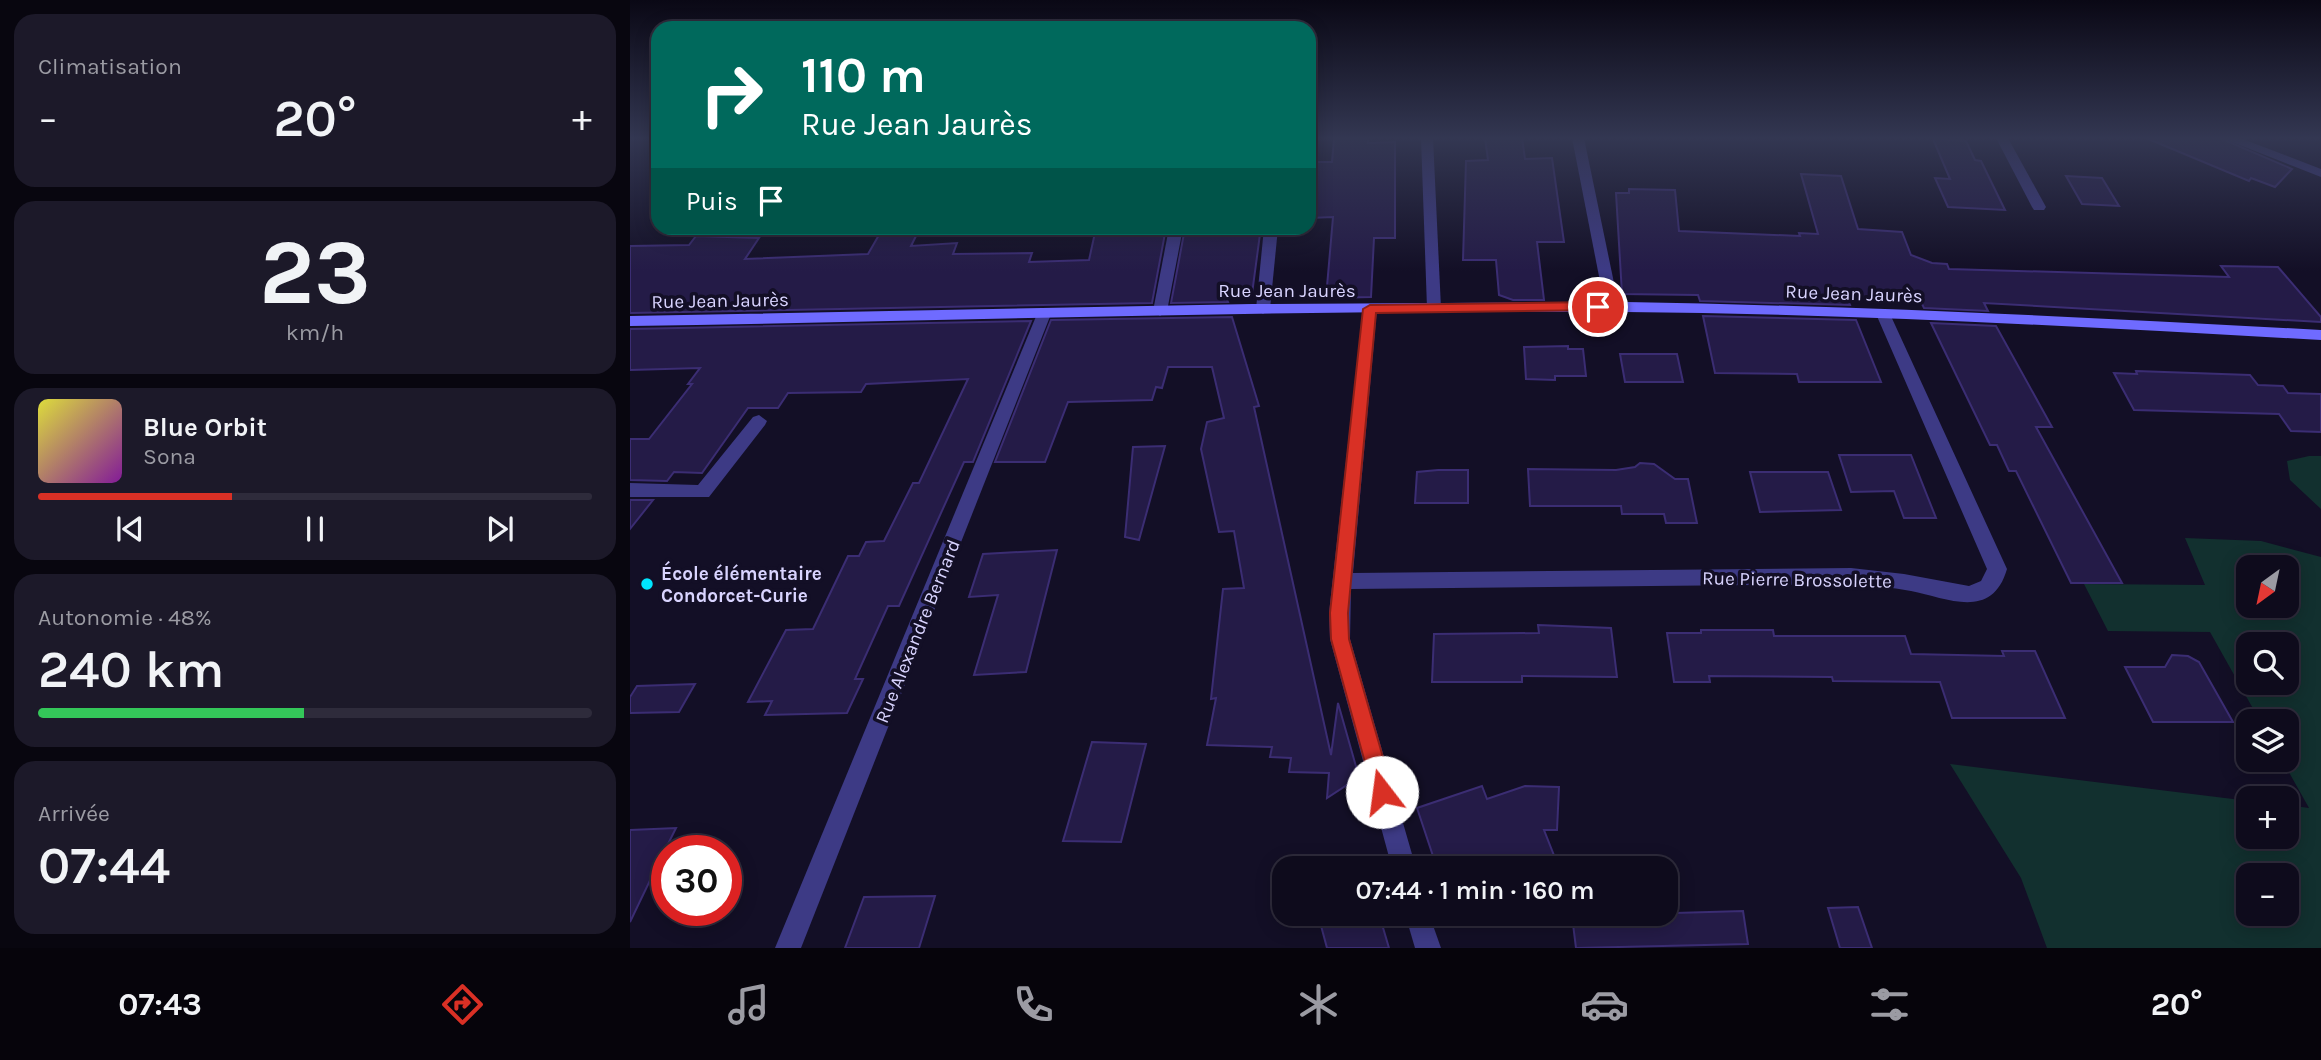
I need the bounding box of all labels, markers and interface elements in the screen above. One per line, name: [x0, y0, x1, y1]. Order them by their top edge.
text: 110 m: [801, 47, 926, 104]
icon: right: [686, 49, 777, 140]
text: Climatisation: [38, 53, 182, 80]
text: 20°: [274, 88, 356, 149]
text: −: [38, 96, 58, 141]
text: +: [572, 96, 592, 141]
text: Rue Jean Jaurès: [801, 106, 1033, 143]
icon: arrive: [752, 182, 790, 220]
text: Puis: [686, 186, 738, 217]
text: 23: [259, 220, 371, 326]
pin: [1568, 277, 1628, 337]
street label: Rue Jean Jaurès: [1218, 280, 1356, 302]
street label: Rue Jean Jaurès: [1785, 281, 1923, 307]
icon: arrive: [1579, 288, 1617, 326]
street label: Rue Jean Jaurès: [651, 289, 789, 313]
text: km/h: [286, 319, 344, 346]
text: Blue Orbit: [143, 412, 267, 443]
text: Sona: [143, 443, 196, 470]
icon: previous: [111, 510, 149, 548]
icon: pause: [296, 510, 334, 548]
icon: next: [481, 510, 519, 548]
street label: Rue Alexandre Bernard: [871, 536, 965, 726]
north arrow: [2236, 555, 2300, 618]
map controls: [2236, 555, 2299, 926]
place label: École élémentaire Condorcet-Curie: [661, 560, 822, 607]
street label: Rue Pierre Brossolette: [1702, 567, 1892, 593]
marker: École élémentaire Condorcet-Curie: [639, 576, 655, 592]
text: Autonomie · 48%: [38, 604, 212, 631]
button: search: [2236, 632, 2299, 695]
text: 240 km: [38, 639, 224, 700]
button: layers: [2236, 709, 2299, 772]
position arrow: [1345, 755, 1419, 829]
button: +: [2236, 786, 2299, 849]
text: Arrivée: [38, 800, 110, 827]
text: 07:44: [38, 835, 170, 896]
speed limit sign: 30: [651, 835, 742, 926]
button: −: [2236, 863, 2299, 926]
text: 07:44 · 1 min · 160 m: [1356, 875, 1594, 906]
icon: directions: [438, 980, 487, 1029]
icon: music: [724, 980, 773, 1029]
icon: phone: [1009, 980, 1058, 1029]
icon: climate: [1294, 980, 1343, 1029]
icon: car: [1580, 980, 1629, 1029]
icon: filters: [1865, 980, 1914, 1029]
text: 07:43: [118, 986, 202, 1023]
text: 20°: [2151, 986, 2203, 1023]

